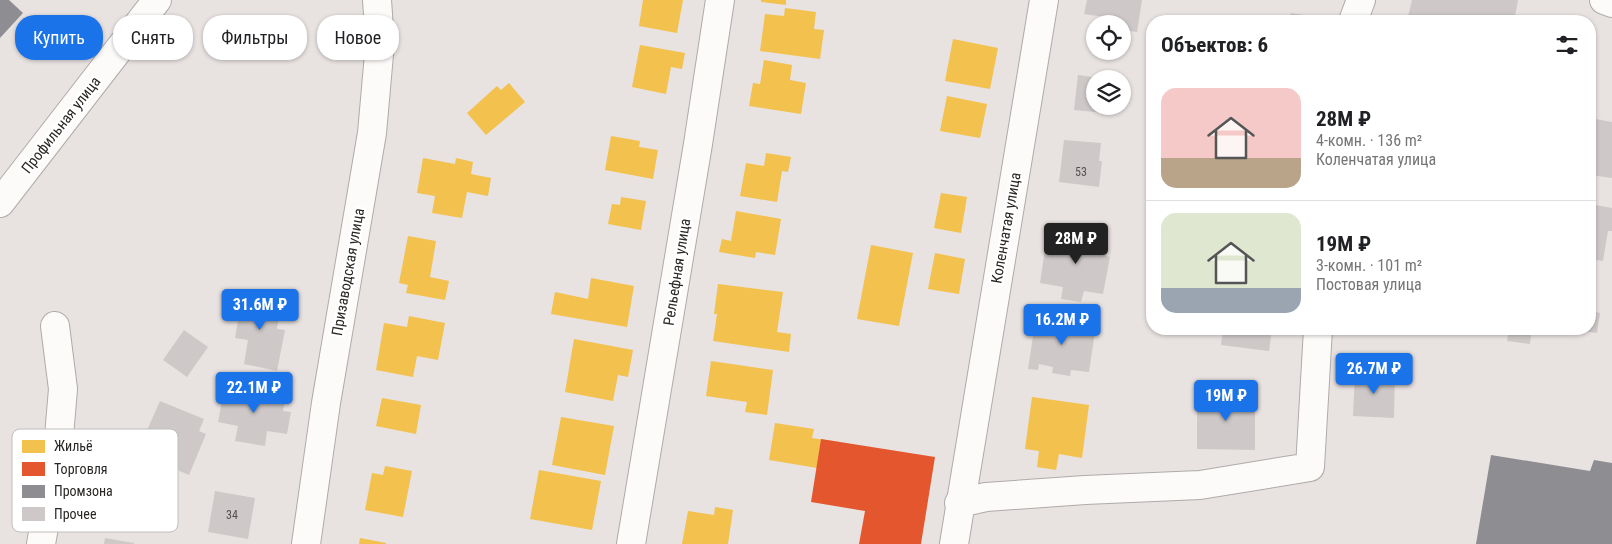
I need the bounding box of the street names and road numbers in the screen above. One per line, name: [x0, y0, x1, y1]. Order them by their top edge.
street label: Профильная улица: [18, 73, 104, 177]
street label: Коленчатая улица: [987, 171, 1025, 285]
street label: Призаводская улица: [328, 207, 368, 337]
street label: Рельефная улица: [660, 217, 694, 327]

